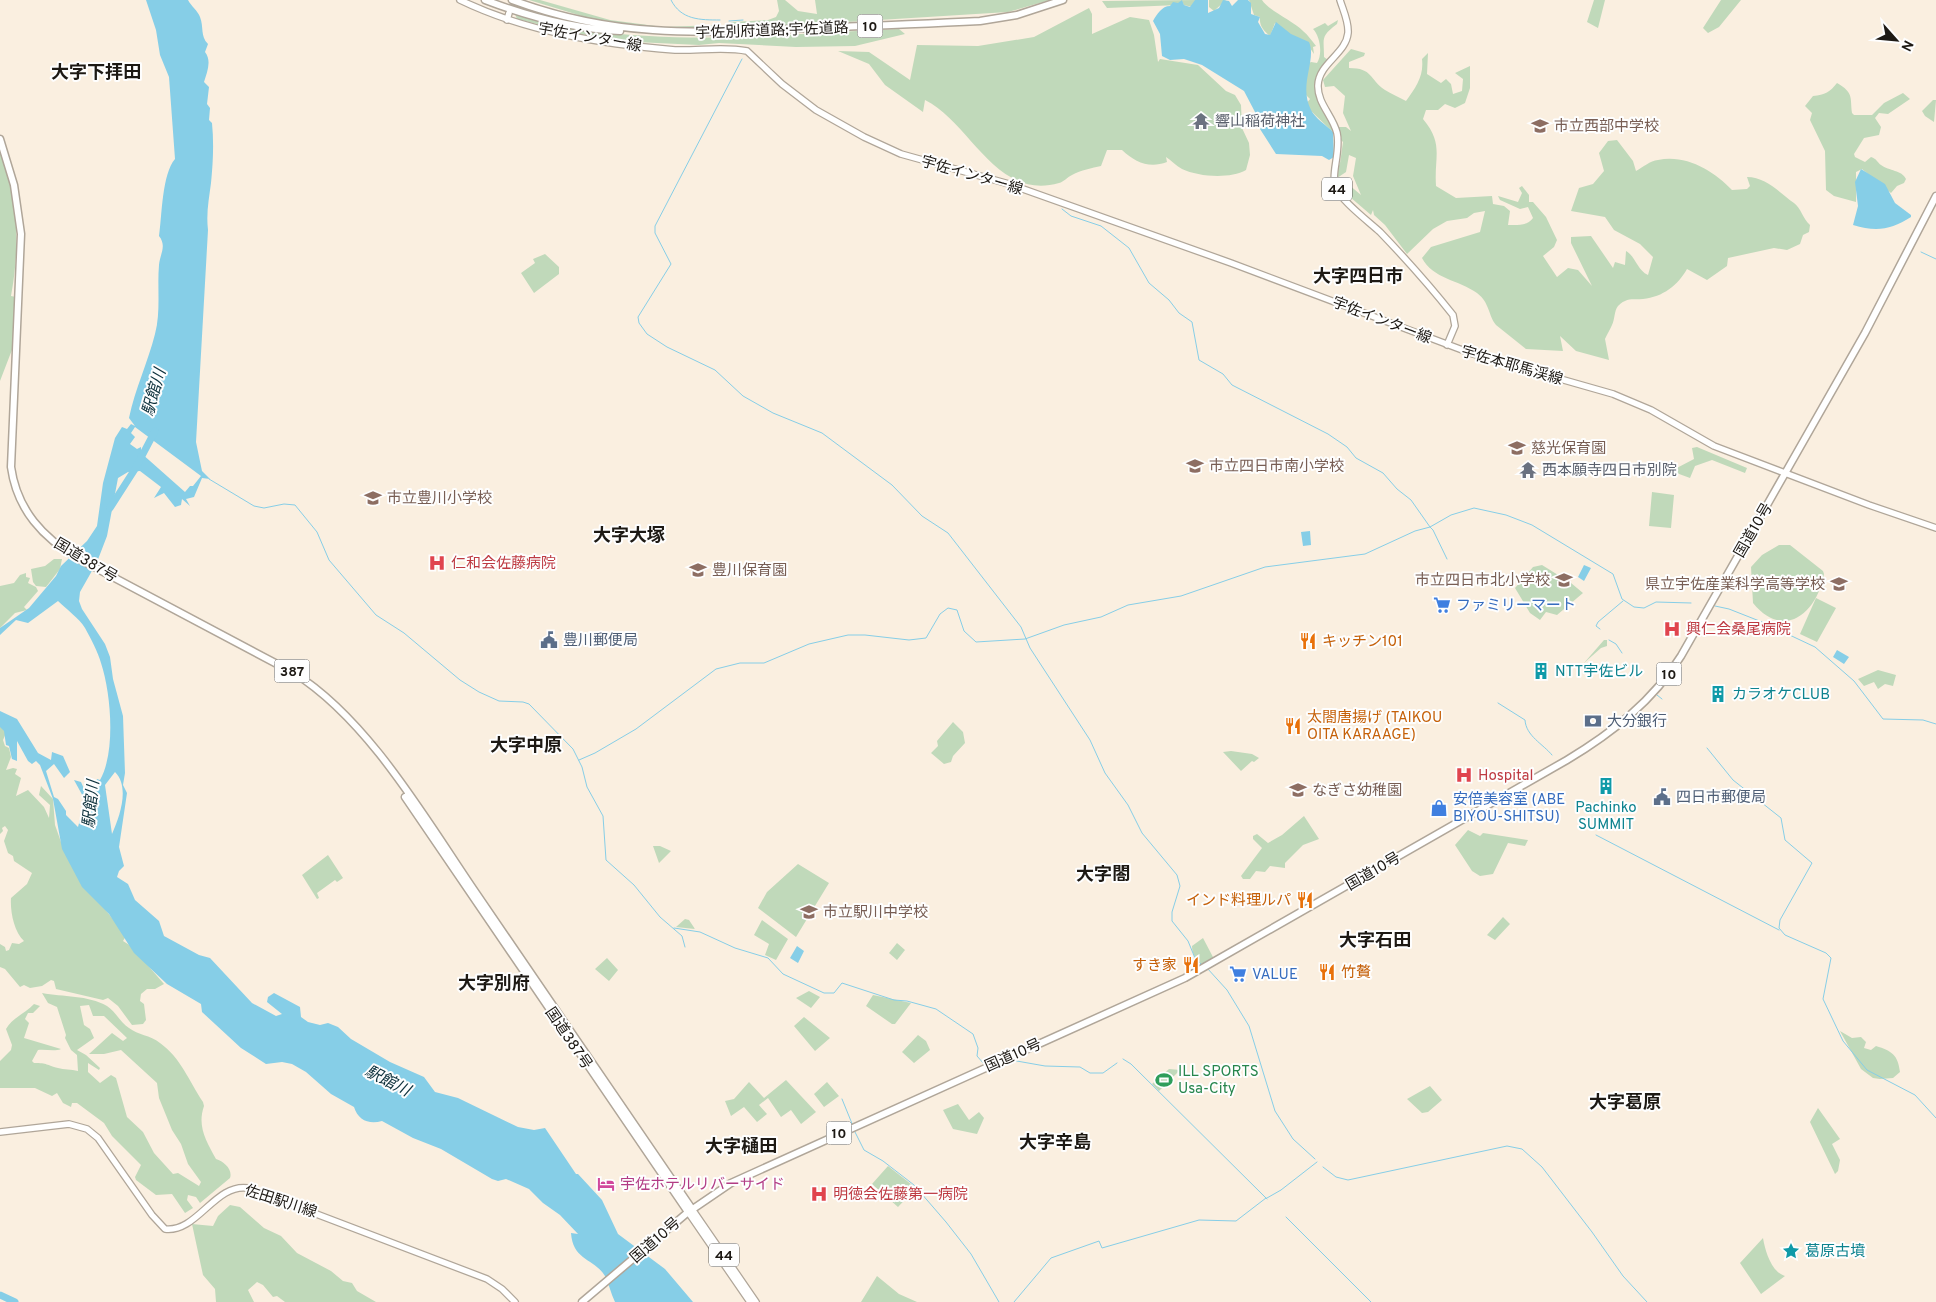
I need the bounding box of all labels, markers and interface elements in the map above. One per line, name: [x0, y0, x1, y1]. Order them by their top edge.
road number: 10: [858, 15, 882, 38]
north arrow: [1871, 15, 1921, 65]
street label: 宇佐別府道路;宇佐道路: [695, 19, 849, 44]
street label: 宇佐インター線: [536, 20, 643, 57]
text: N: [1896, 37, 1916, 54]
district label: 大字下拝田: [51, 62, 141, 85]
temple icon: 響山稲荷神社: [1191, 111, 1211, 131]
place label: 響山稲荷神社: [1215, 113, 1305, 132]
school or university icon: 市立西部中学校: [1530, 116, 1550, 136]
place label: 市立西部中学校: [1554, 118, 1659, 137]
street label: 宇佐インター線: [918, 153, 1025, 200]
road number: 44: [1322, 178, 1352, 200]
district label: 大字四日市: [1313, 266, 1403, 289]
street label: 宇佐インター線: [1329, 294, 1434, 349]
street label: 宇佐本耶馬渓線: [1458, 343, 1565, 390]
water label: 駅館川: [139, 365, 172, 418]
school or university icon: 慈光保育園: [1507, 438, 1527, 458]
place label: 慈光保育園: [1531, 440, 1606, 459]
school or university icon: 市立四日市南小学校: [1185, 456, 1205, 476]
place label: 市立四日市南小学校: [1209, 458, 1344, 477]
temple icon: 西本願寺四日市別院: [1518, 460, 1538, 480]
place label: 西本願寺四日市別院: [1542, 462, 1677, 481]
school or university icon: 市立豊川小学校: [363, 488, 383, 508]
place label: 市立豊川小学校: [387, 490, 492, 509]
street label: 国道10号: [1731, 500, 1778, 562]
district label: 大字大塚: [593, 525, 665, 548]
street label: 国道387号: [50, 535, 121, 588]
hospital icon: 仁和会佐藤病院: [427, 553, 447, 573]
place label: 仁和会佐藤病院: [451, 555, 556, 574]
school or university icon: 豊川保育園: [688, 560, 708, 580]
place label: 豊川保育園: [712, 562, 787, 581]
school or university icon: 市立四日市北小学校: [1554, 570, 1574, 590]
place label: 市立四日市北小学校: [1415, 571, 1550, 591]
school or university icon: 県立宇佐産業科学高等学校: [1829, 574, 1849, 594]
place label: 県立宇佐産業科学高等学校: [1645, 576, 1825, 595]
supermarket icon: ファミリーマート: [1432, 595, 1452, 615]
place label: ファミリーマート: [1456, 597, 1576, 616]
hospital icon: 興仁会桑尾病院: [1662, 619, 1682, 639]
place label: 興仁会桑尾病院: [1686, 621, 1791, 640]
public building icon: 豊川郵便局: [539, 630, 559, 650]
restaurant icon: キッチン101: [1298, 631, 1318, 651]
place label: 豊川郵便局: [563, 632, 638, 651]
place label: キッチン101: [1322, 633, 1403, 652]
road number: 387: [274, 659, 310, 682]
building icon: NTT宇佐ビル: [1531, 661, 1551, 681]
road number: 10: [1656, 662, 1682, 686]
place label: NTT宇佐ビル: [1555, 663, 1643, 682]
building icon: カラオケCLUB: [1708, 684, 1728, 704]
place label: カラオケCLUB: [1732, 686, 1830, 705]
place label: 太閤唐揚げ (TAIKOU OITA KARAAGE): [1307, 709, 1442, 745]
bank icon: 大分銀行: [1583, 711, 1603, 731]
place label: 大分銀行: [1607, 713, 1667, 732]
restaurant icon: 太閤唐揚げ (TAIKOU OITA KARAAGE): [1283, 716, 1303, 736]
district label: 大字中原: [490, 735, 562, 758]
hospital icon: Hospital: [1454, 765, 1474, 785]
place label: Hospital: [1478, 767, 1533, 786]
building icon: Pachinko SUMMIT: [1596, 776, 1616, 796]
water label: 駅館川: [80, 777, 105, 829]
school or university icon: なぎさ幼稚園: [1288, 780, 1308, 800]
place label: なぎさ幼稚園: [1312, 782, 1402, 801]
public building icon: 四日市郵便局: [1652, 787, 1672, 807]
place label: 四日市郵便局: [1676, 789, 1766, 808]
place label: 安倍美容室 (ABE BIYOU-SHITSU): [1453, 791, 1565, 827]
shop icon: 安倍美容室 (ABE BIYOU-SHITSU): [1429, 798, 1449, 818]
place label: Pachinko SUMMIT: [1575, 799, 1637, 835]
street label: 国道10号: [1343, 849, 1405, 896]
district label: 大字閤: [1076, 864, 1130, 887]
restaurant icon: インド料理ルパ: [1295, 890, 1315, 910]
place label: インド料理ルパ: [1186, 891, 1291, 911]
school or university icon: 市立駅川中学校: [799, 902, 819, 922]
place label: 市立駅川中学校: [823, 904, 928, 923]
district label: 大字石田: [1339, 930, 1411, 953]
restaurant icon: すき家: [1181, 955, 1201, 975]
place label: すき家: [1132, 957, 1177, 976]
restaurant icon: 竹贅: [1317, 962, 1337, 982]
supermarket icon: VALUE: [1228, 964, 1248, 984]
place label: 竹贅: [1341, 964, 1371, 983]
place label: VALUE: [1252, 966, 1298, 985]
district label: 大字別府: [458, 973, 530, 996]
street label: 国道387号: [540, 1004, 595, 1074]
street label: 国道10号: [982, 1035, 1045, 1077]
water label: 駅館川: [361, 1062, 415, 1102]
place label: ILL SPORTS Usa-City: [1178, 1063, 1259, 1099]
sports icon: ILL SPORTS Usa-City: [1154, 1070, 1174, 1090]
district label: 大字葛原: [1589, 1092, 1661, 1115]
road number: 10: [826, 1122, 852, 1144]
district label: 大字辛島: [1019, 1132, 1091, 1155]
district label: 大字樋田: [705, 1136, 777, 1159]
hotel icon: 宇佐ホテルリバーサイド: [596, 1174, 616, 1194]
place label: 宇佐ホテルリバーサイド: [620, 1176, 785, 1195]
street label: 佐田駅川線: [242, 1182, 319, 1223]
hospital icon: 明徳会佐藤第一病院: [809, 1184, 829, 1204]
place label: 明徳会佐藤第一病院: [833, 1186, 968, 1205]
street label: 国道10号: [627, 1214, 685, 1268]
place icon: 葛原古墳: [1781, 1241, 1801, 1261]
place label: 葛原古墳: [1805, 1243, 1865, 1262]
road number: 44: [709, 1244, 739, 1266]

